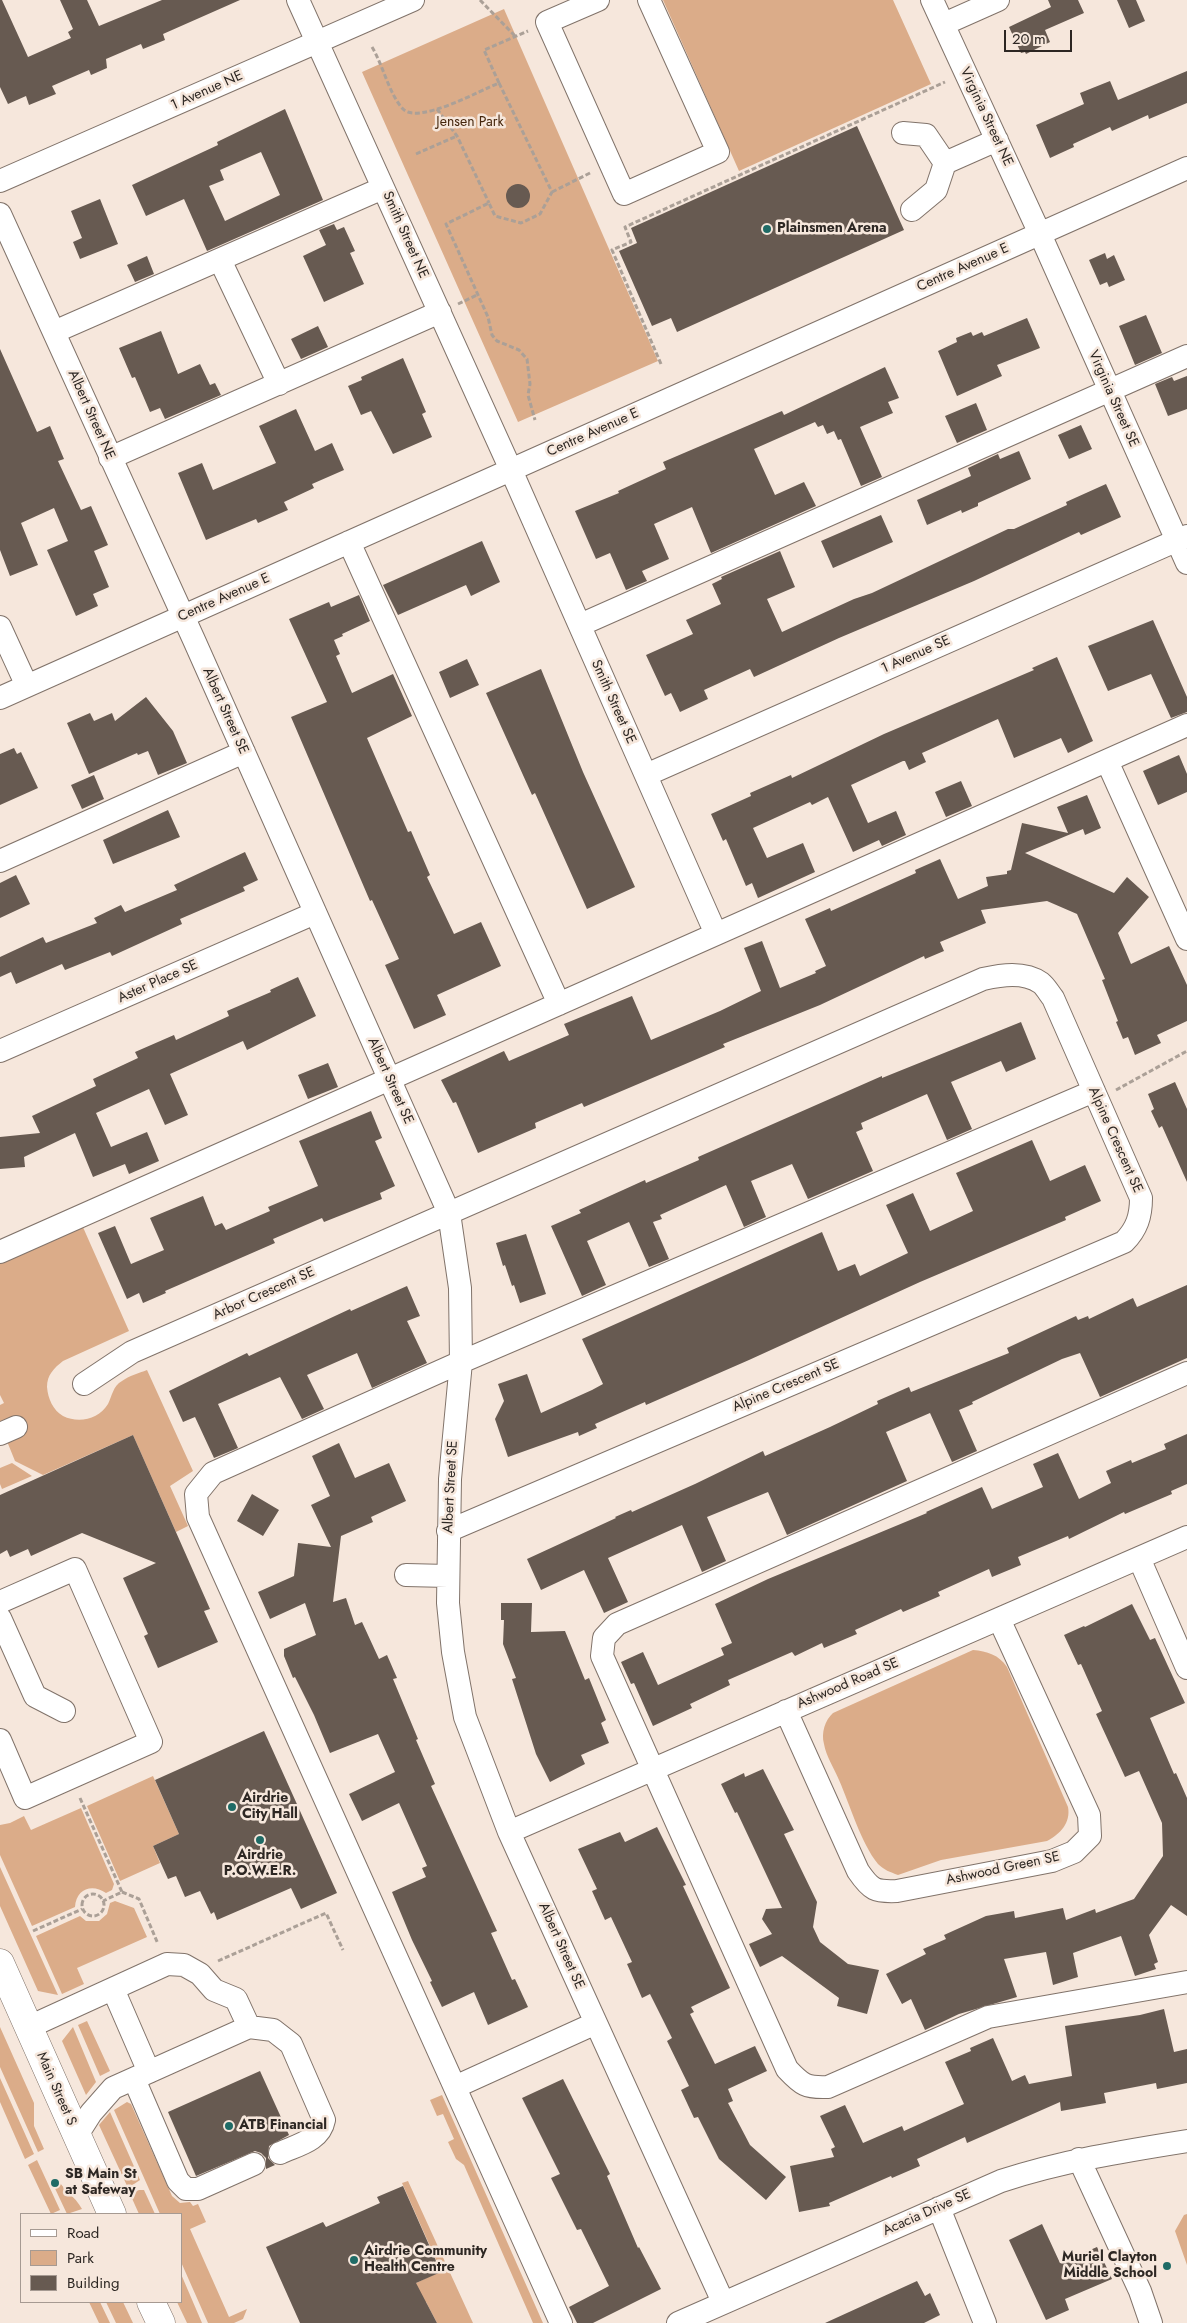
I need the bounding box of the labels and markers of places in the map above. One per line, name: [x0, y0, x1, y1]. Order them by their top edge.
place label: Plainsmen Arena: [777, 221, 887, 237]
marker: Plainsmen Arena: [761, 223, 773, 235]
place label: Airdrie City Hall: [242, 1791, 298, 1824]
marker: Airdrie City Hall: [226, 1801, 238, 1813]
marker: Airdrie P.O.W.E.R.: [254, 1834, 266, 1846]
place label: Airdrie P.O.W.E.R.: [224, 1848, 296, 1880]
place label: ATB Financial: [239, 2118, 327, 2134]
marker: ATB Financial: [223, 2120, 235, 2132]
place label: SB Main St at Safeway: [65, 2167, 137, 2200]
marker: SB Main St at Safeway: [49, 2177, 61, 2189]
place label: Airdrie Community Health Centre: [364, 2244, 487, 2276]
place label: Muriel Clayton Middle School: [1062, 2250, 1157, 2282]
marker: Airdrie Community Health Centre: [348, 2254, 360, 2266]
marker: Muriel Clayton Middle School: [1161, 2260, 1173, 2272]

